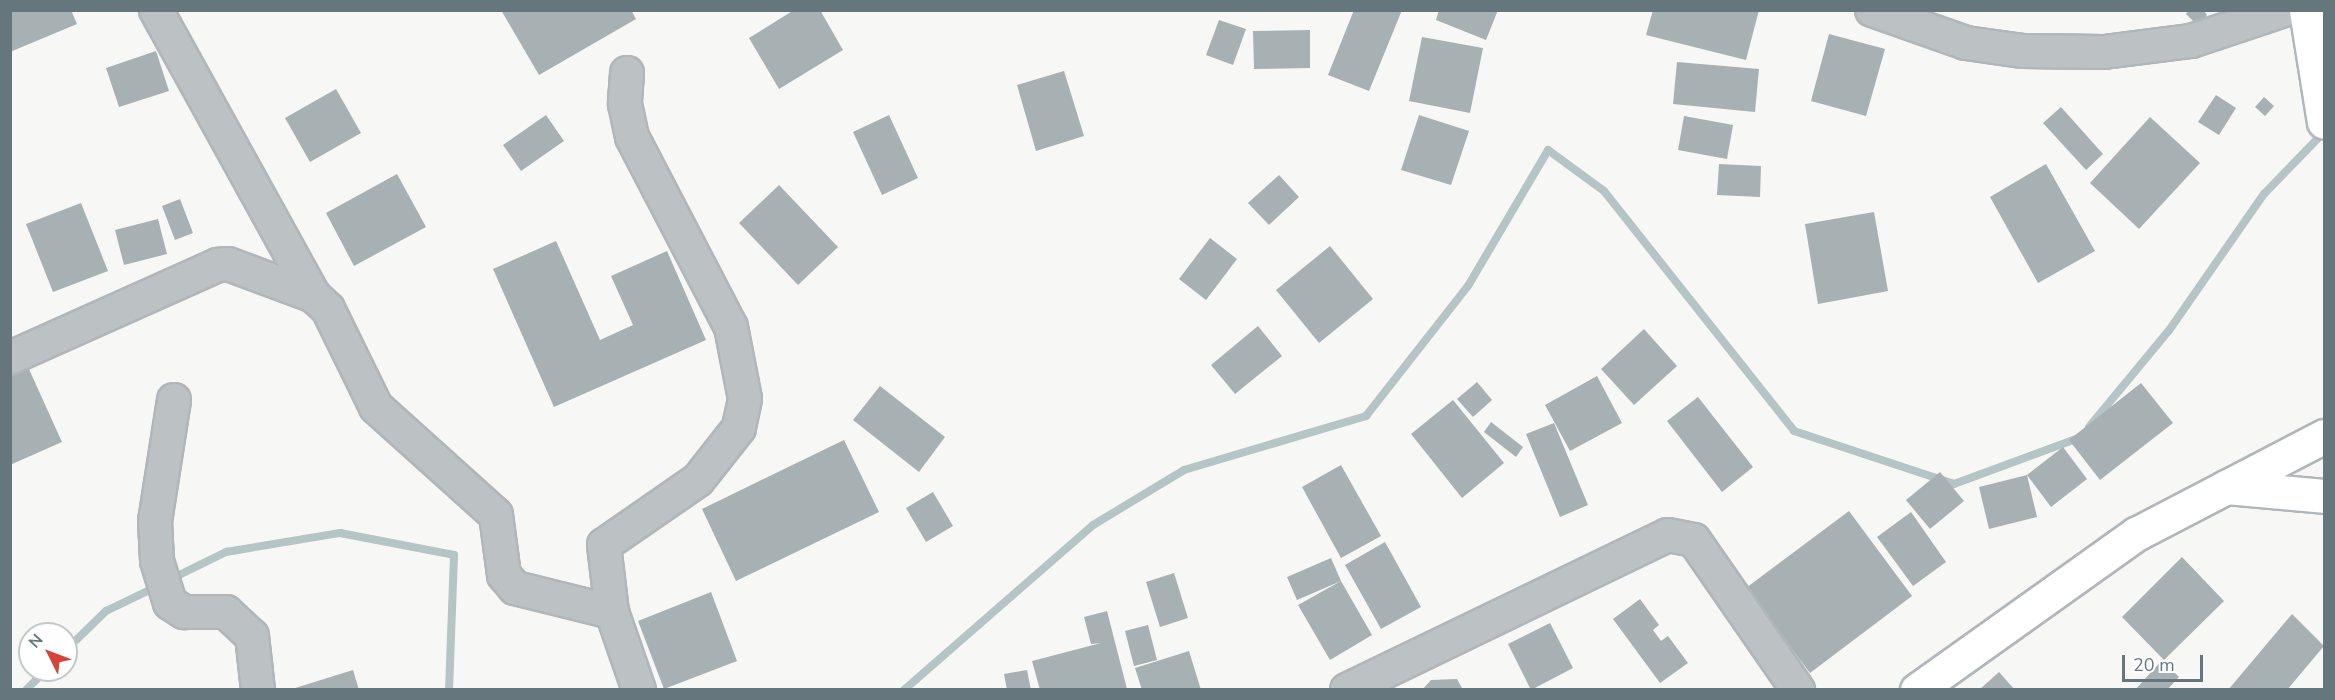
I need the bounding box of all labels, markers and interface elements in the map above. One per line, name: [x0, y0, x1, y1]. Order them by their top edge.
north arrow: [18, 622, 78, 682]
text: N: [24, 629, 48, 653]
scale bar: [2125, 643, 2206, 681]
text: 20 m: [2133, 653, 2175, 677]

